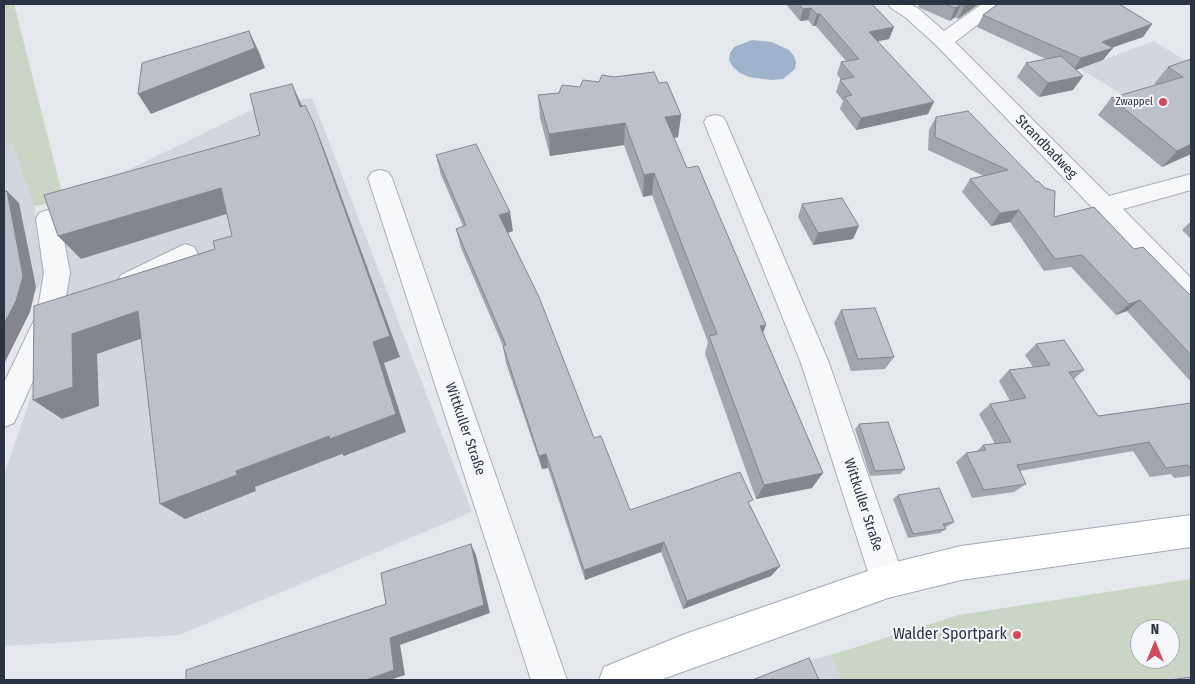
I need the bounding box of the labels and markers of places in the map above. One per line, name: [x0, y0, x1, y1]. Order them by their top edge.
place label: Zwappel: [1115, 95, 1153, 109]
marker: Zwappel: [1157, 96, 1169, 108]
place label: Walder Sportpark: [893, 625, 1007, 645]
marker: Walder Sportpark: [1011, 629, 1023, 641]

